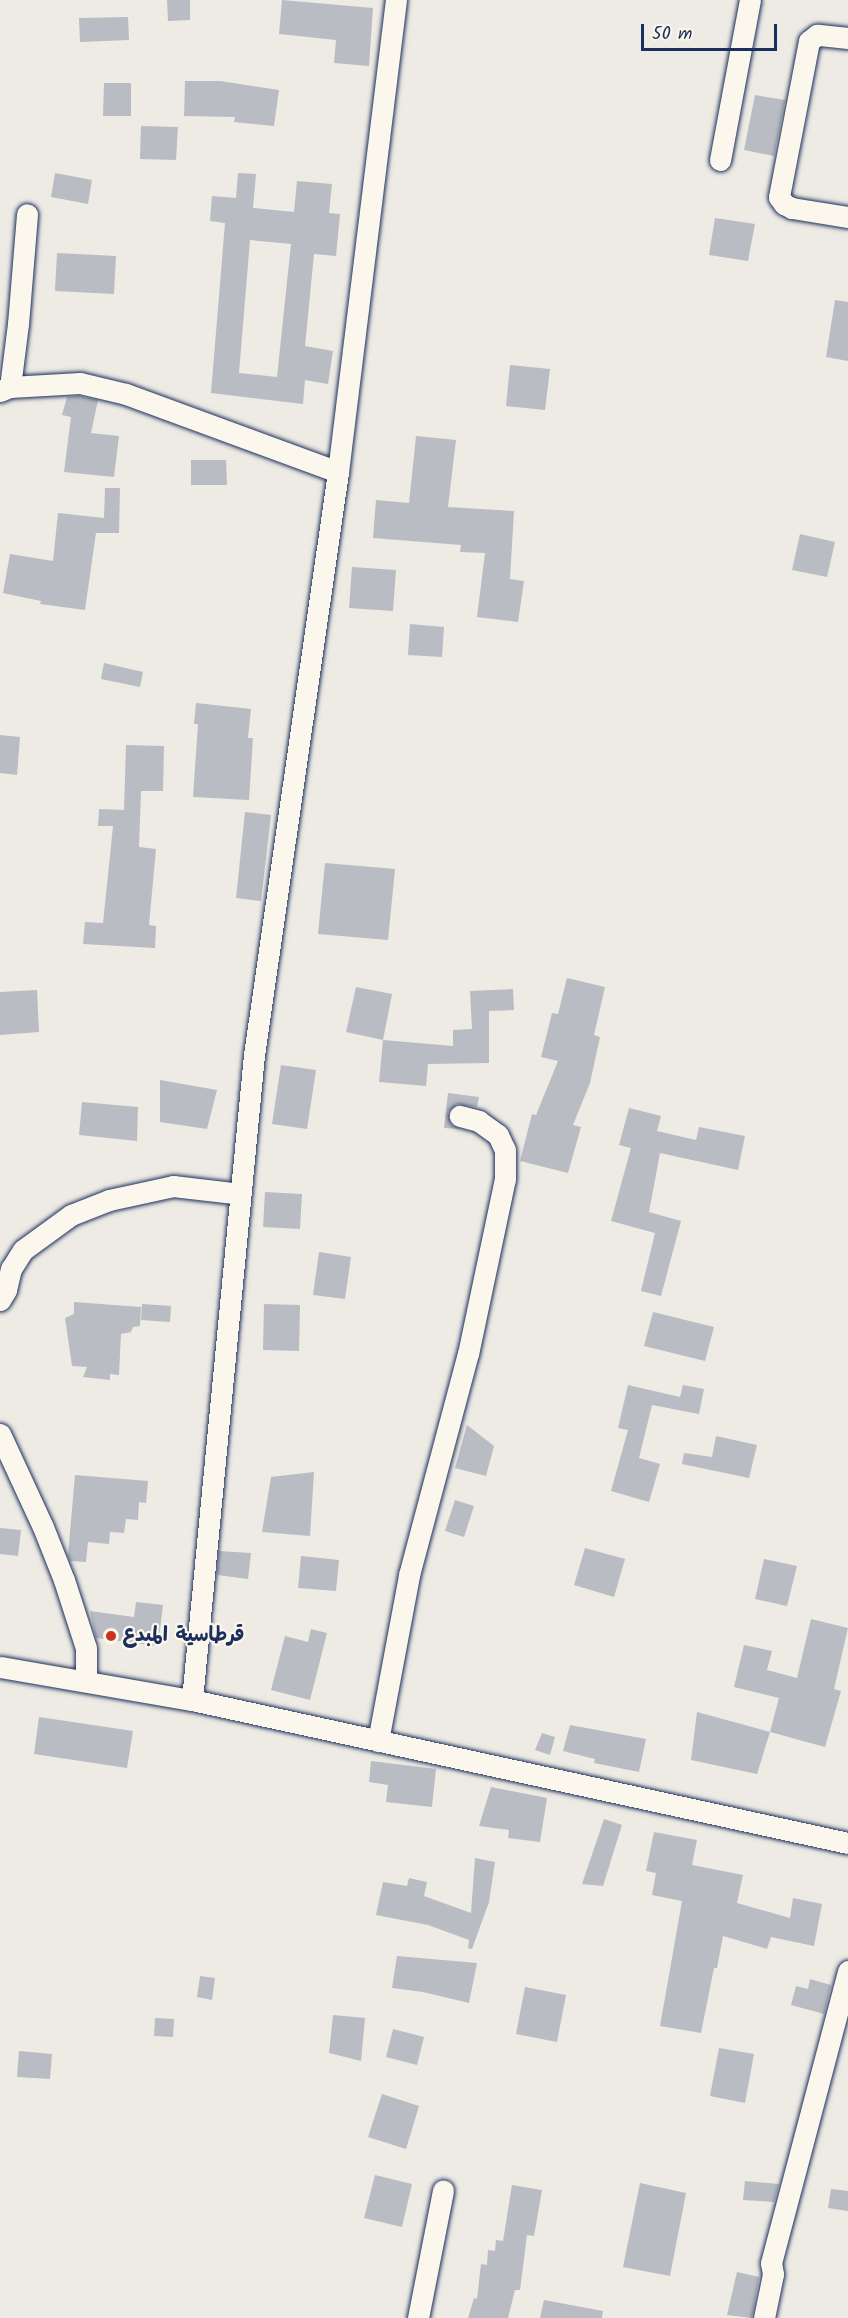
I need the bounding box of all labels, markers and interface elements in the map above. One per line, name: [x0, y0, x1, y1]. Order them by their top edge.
scale bar: [644, 12, 780, 50]
text: 50 m: [652, 20, 692, 49]
place label: قرطاسية المبدع: [123, 1624, 244, 1648]
marker: قرطاسية المبدع: [104, 1629, 118, 1643]

